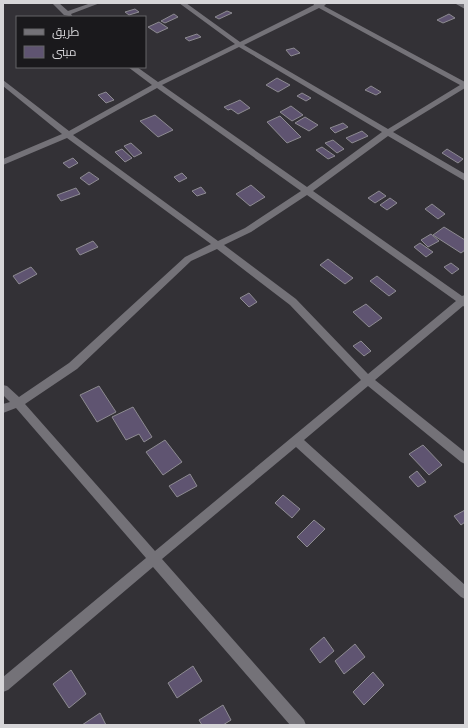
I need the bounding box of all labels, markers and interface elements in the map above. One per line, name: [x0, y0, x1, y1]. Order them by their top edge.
legend: [16, 16, 146, 68]
text: طريق: [52, 25, 80, 39]
text: مبنى: [52, 45, 77, 59]

